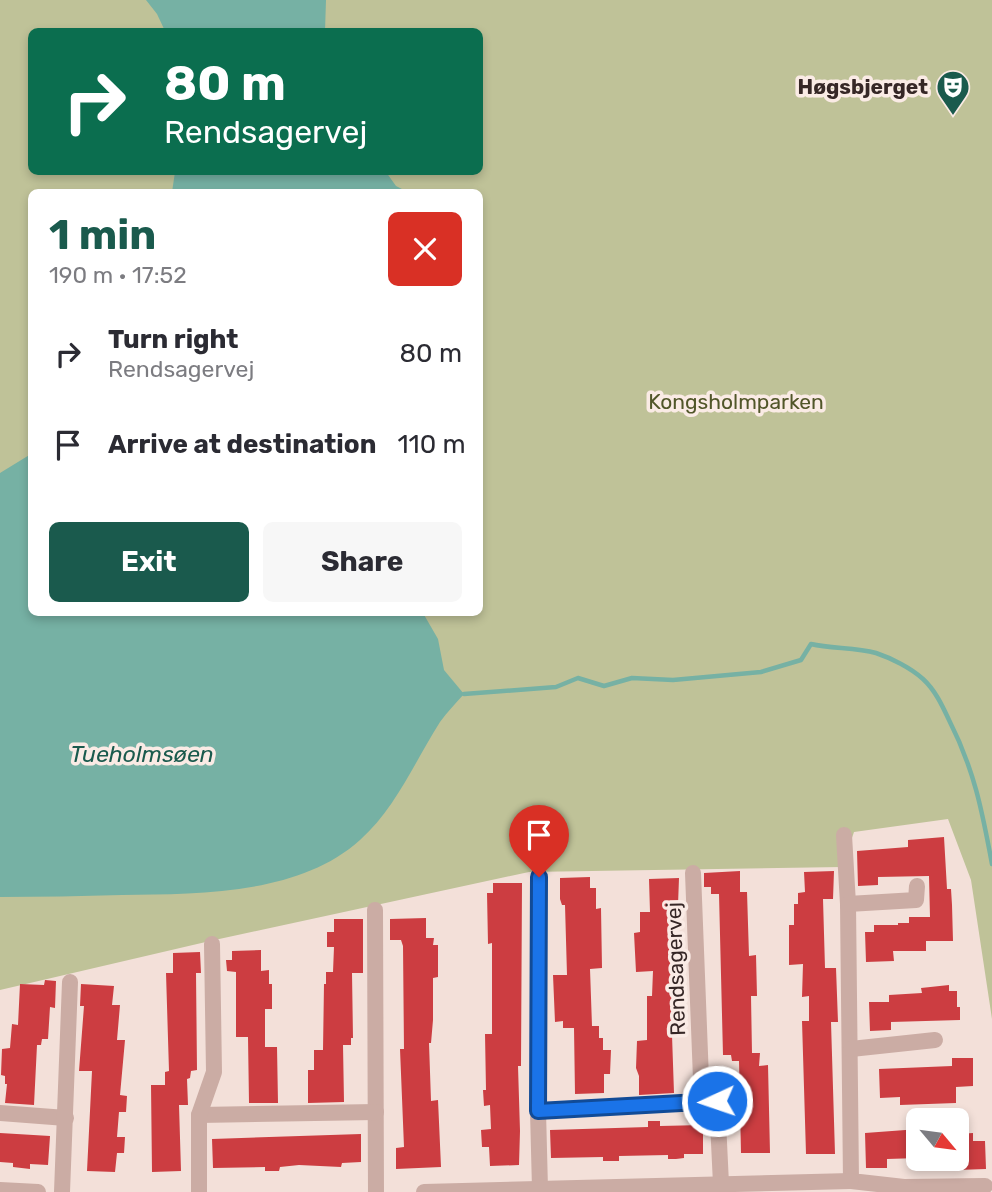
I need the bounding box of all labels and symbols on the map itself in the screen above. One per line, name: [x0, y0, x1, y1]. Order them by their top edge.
theatre icon: Høgsbjerget: [934, 68, 972, 117]
place label: Høgsbjerget: [798, 74, 928, 99]
park label: Kongsholmparken: [648, 389, 824, 414]
water label: Tueholmsøen: [70, 740, 214, 768]
pin: [509, 805, 569, 877]
street label: Rendsagervej: [661, 902, 690, 1036]
position arrow: [680, 1064, 754, 1138]
north arrow: [906, 1108, 970, 1171]

